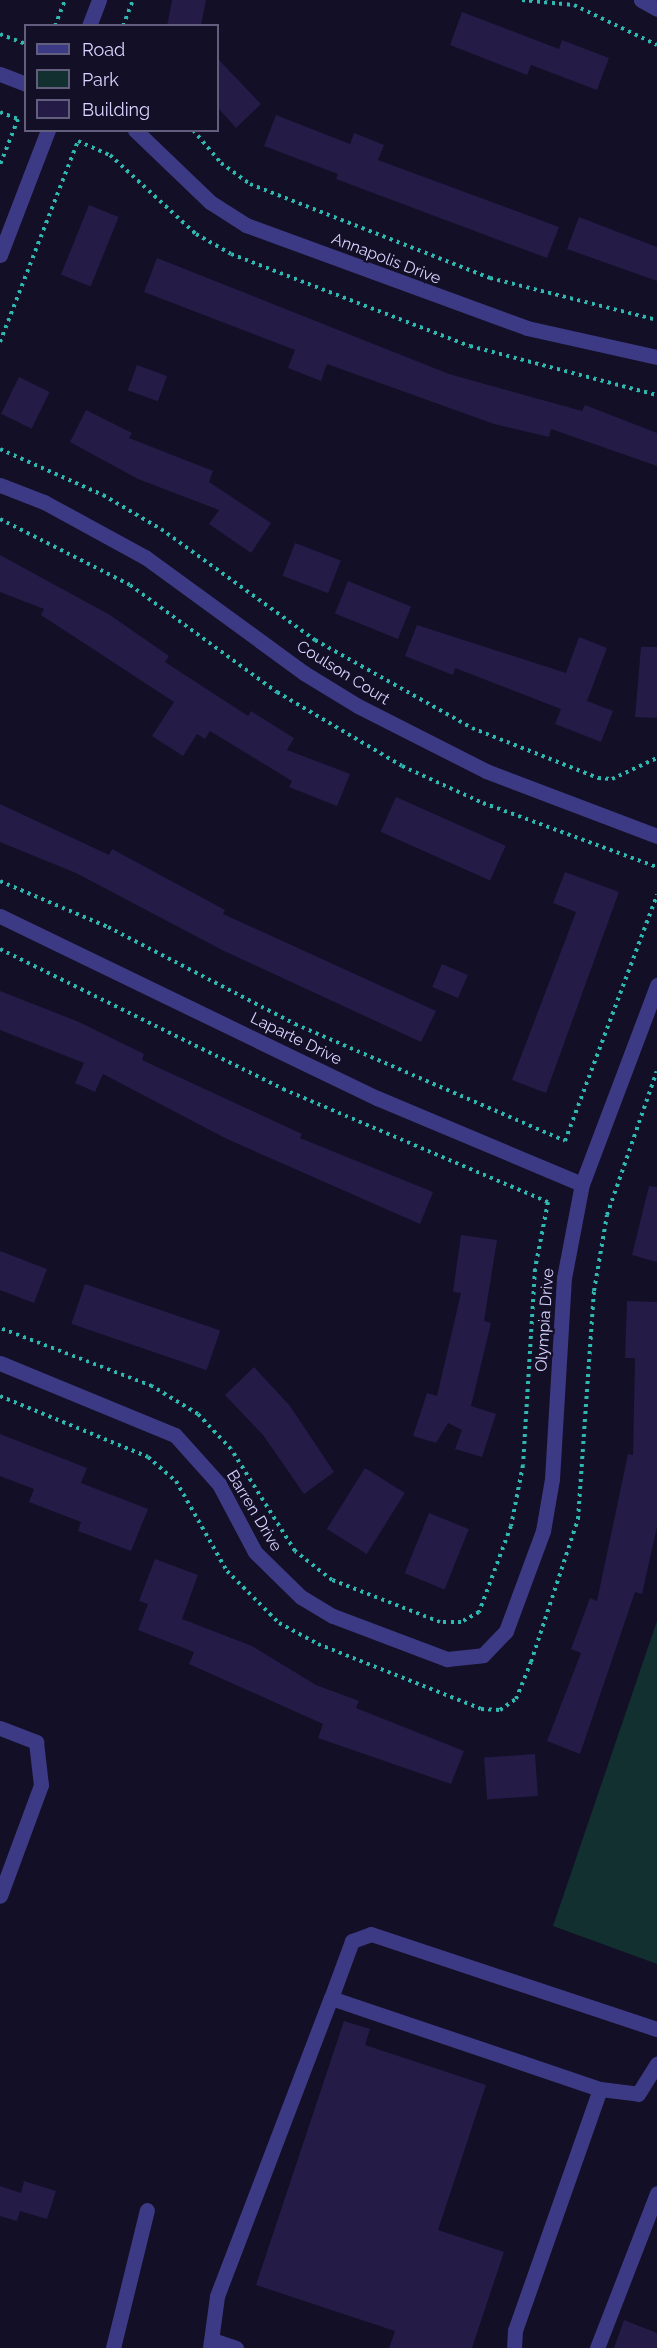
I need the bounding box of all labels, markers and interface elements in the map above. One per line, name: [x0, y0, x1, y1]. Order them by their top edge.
legend: [24, 24, 219, 132]
text: Road: [82, 39, 125, 60]
text: Park: [82, 69, 119, 90]
text: Building: [82, 99, 150, 120]
street label: Annapolis Drive: [329, 229, 443, 289]
street label: Coulson Court: [293, 637, 393, 709]
street label: Laparte Drive: [247, 1009, 345, 1069]
street label: Olympia Drive: [532, 1268, 558, 1372]
street label: Barren Drive: [222, 1467, 286, 1555]

